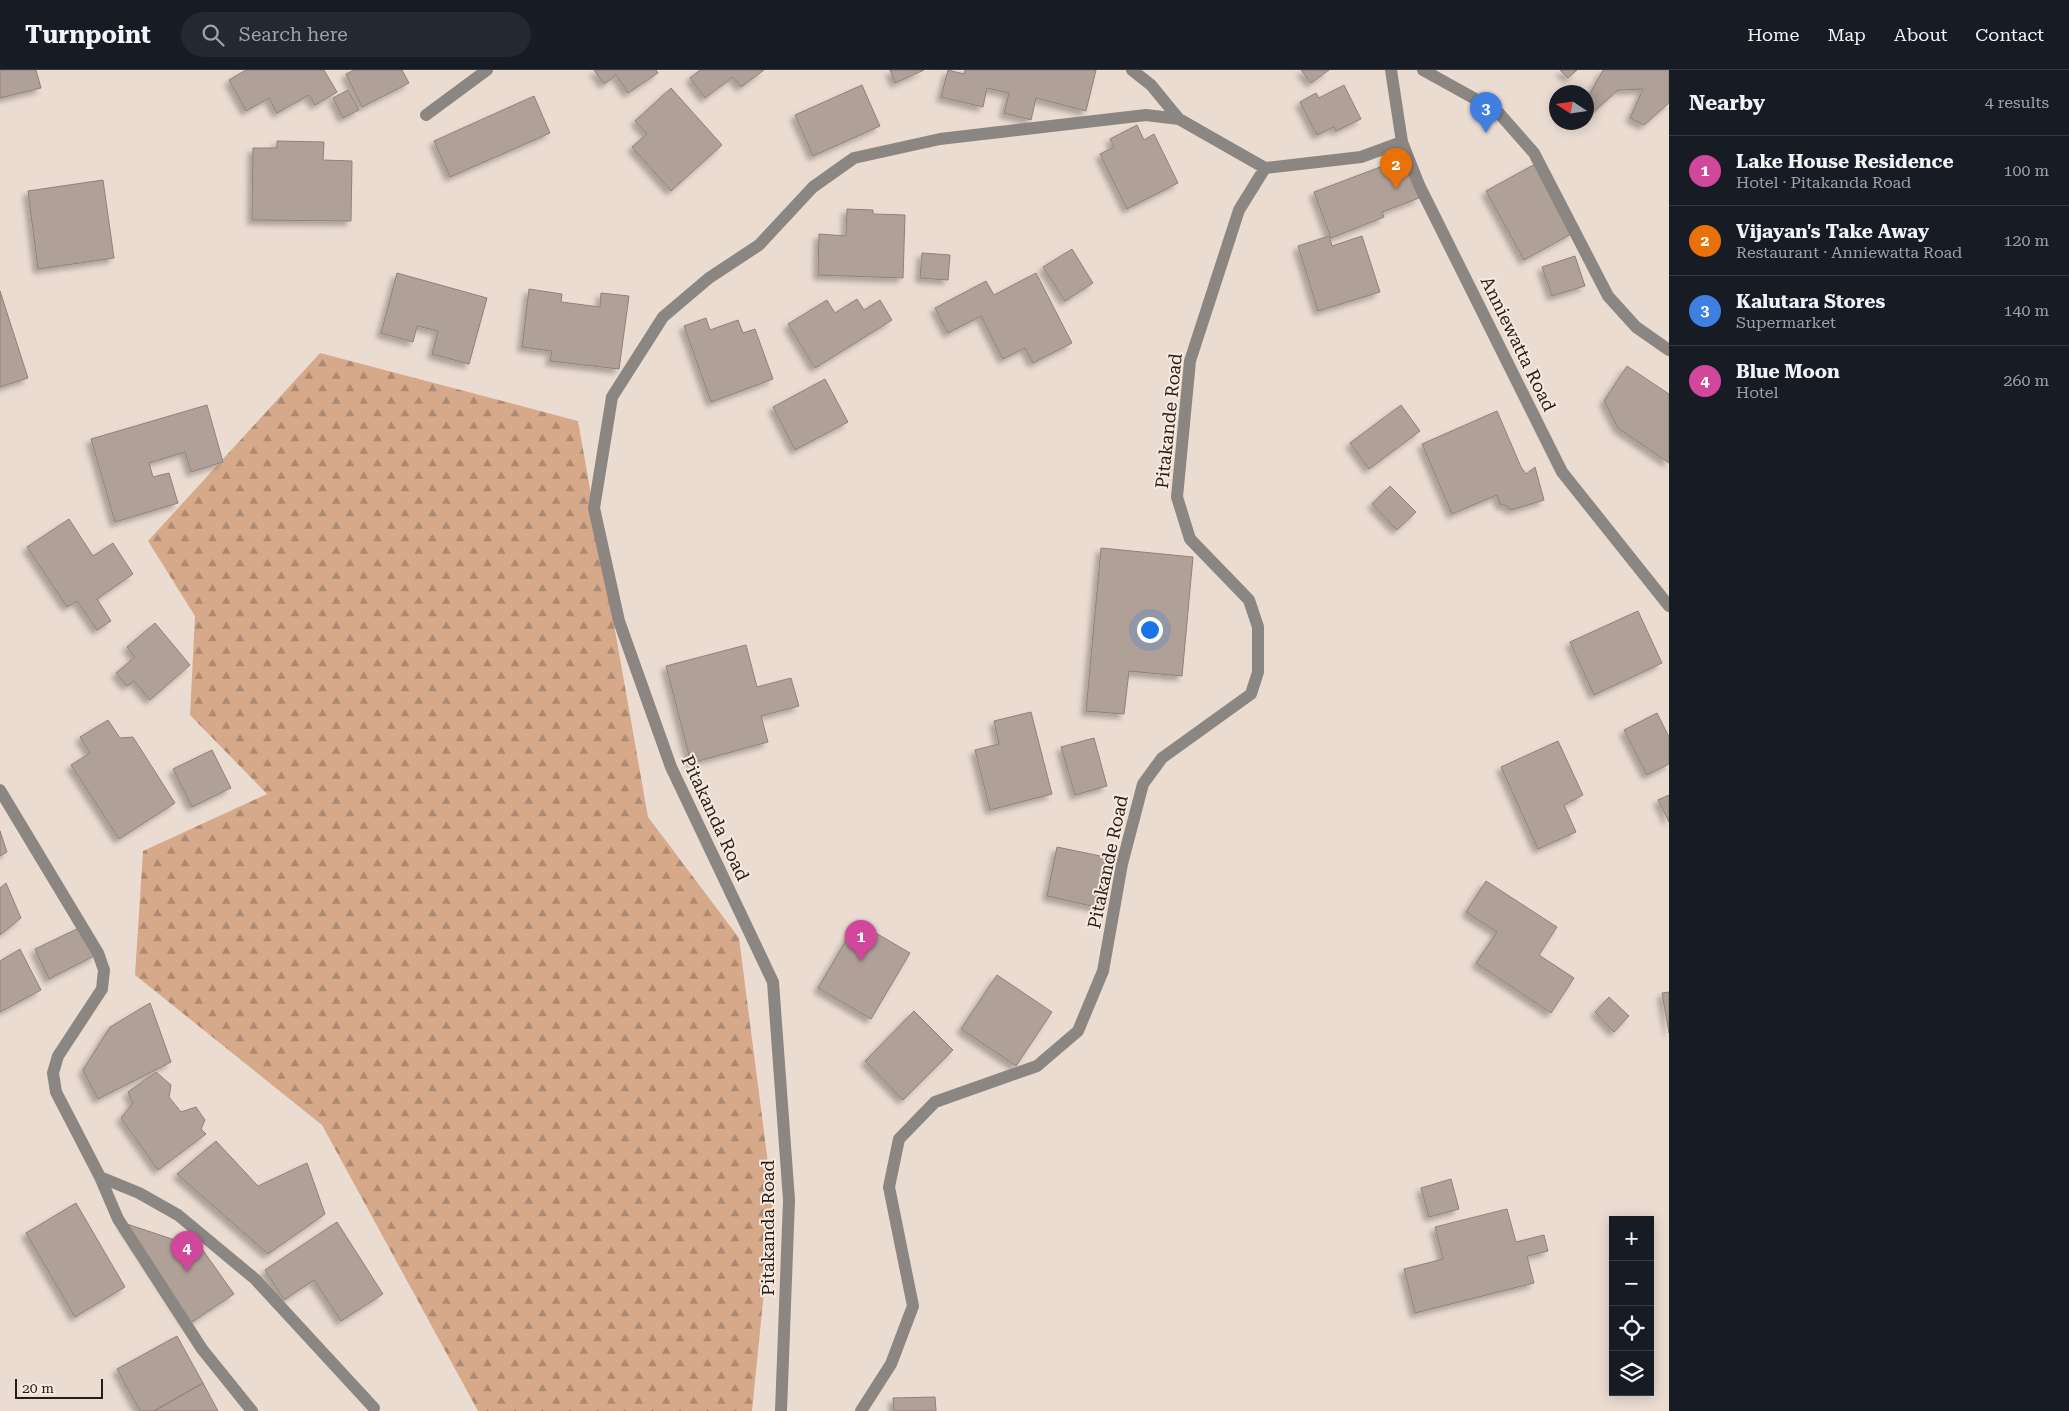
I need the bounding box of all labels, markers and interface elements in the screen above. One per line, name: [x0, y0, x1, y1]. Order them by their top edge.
search box: [181, 12, 531, 57]
text: Turnpoint: [25, 21, 151, 49]
icon: search: [199, 21, 227, 49]
text: Search here: [239, 23, 348, 46]
text: Home: [1747, 24, 1799, 45]
text: Map: [1827, 24, 1866, 45]
text: About: [1894, 24, 1947, 45]
text: Contact: [1975, 24, 2044, 45]
north arrow: [1549, 85, 1594, 130]
text: Nearby: [1689, 91, 1765, 115]
pin: 3: [1470, 92, 1502, 133]
text: 4 results: [1985, 93, 2049, 112]
pin: 2: [1380, 148, 1412, 189]
text: Lake House Residence: [1736, 150, 1954, 173]
text: 1: [1701, 161, 1709, 180]
text: 100 m: [2003, 161, 2049, 180]
text: Hotel · Pitakanda Road: [1736, 173, 1911, 192]
text: Vijayan's Take Away: [1736, 220, 1929, 243]
text: 2: [1701, 231, 1709, 250]
text: 120 m: [2003, 231, 2049, 250]
text: Restaurant · Anniewatta Road: [1736, 243, 1962, 262]
street label: Anniewatta Road: [1477, 273, 1560, 415]
text: Kalutara Stores: [1736, 290, 1885, 313]
text: 3: [1701, 301, 1709, 320]
text: 140 m: [2003, 301, 2049, 320]
text: Supermarket: [1736, 313, 1836, 332]
street label: Pitakande Road: [1151, 352, 1186, 490]
text: Blue Moon: [1736, 360, 1840, 383]
text: 4: [1701, 371, 1709, 390]
text: 260 m: [2003, 371, 2049, 390]
text: Hotel: [1736, 383, 1778, 402]
your location: [1137, 617, 1163, 643]
street label: Pitakanda Road: [677, 752, 754, 884]
street label: Pitakande Road: [1083, 793, 1132, 931]
pin: 1: [845, 920, 877, 961]
street label: Pitakanda Road: [757, 1160, 778, 1296]
map controls: [1609, 1216, 1654, 1396]
button: +: [1609, 1216, 1654, 1261]
pin: 4: [171, 1231, 203, 1272]
button: −: [1609, 1261, 1654, 1306]
button: locate: [1609, 1306, 1654, 1351]
button: layers: [1609, 1351, 1654, 1396]
scale bar: [15, 1376, 102, 1399]
text: 20 m: [22, 1380, 54, 1396]

